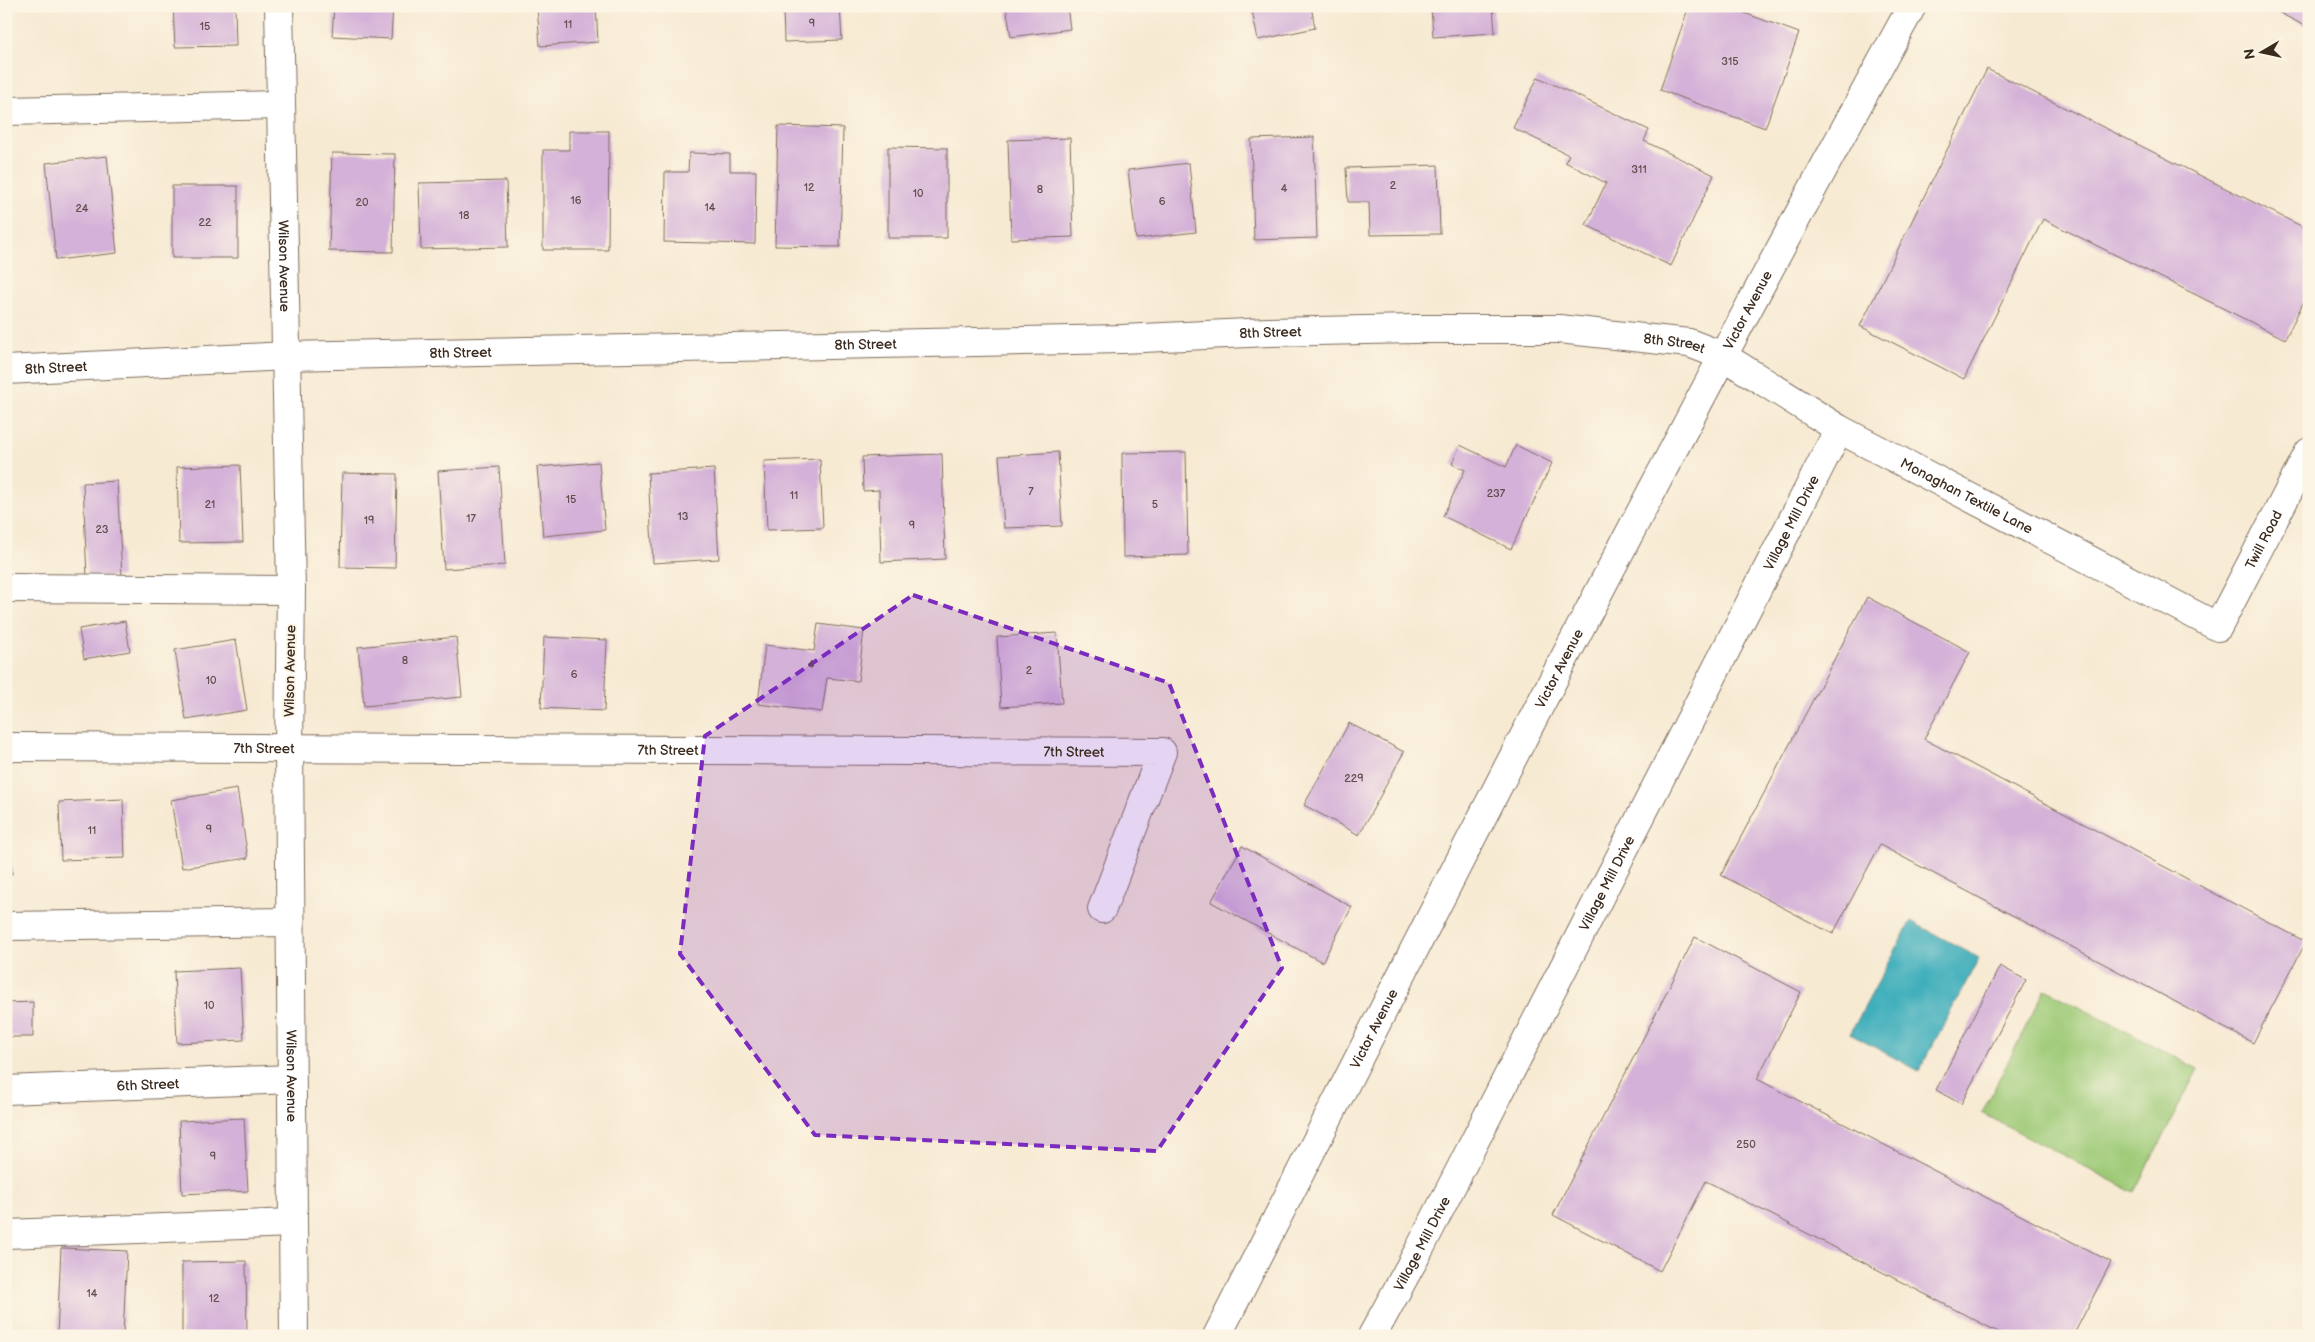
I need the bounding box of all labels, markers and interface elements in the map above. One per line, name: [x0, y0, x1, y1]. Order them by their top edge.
house number: 9: [809, 17, 815, 30]
house number: 11: [564, 18, 572, 31]
house number: 15: [200, 20, 210, 33]
north arrow: [2238, 28, 2288, 78]
text: N: [2240, 47, 2259, 60]
house number: 315: [1721, 55, 1739, 68]
house number: 311: [1631, 163, 1647, 176]
house number: 2: [1390, 179, 1397, 192]
house number: 12: [804, 181, 815, 194]
house number: 4: [1281, 182, 1288, 195]
house number: 8: [1037, 183, 1043, 196]
house number: 10: [913, 187, 924, 200]
house number: 16: [571, 194, 582, 207]
house number: 6: [1159, 195, 1166, 208]
house number: 20: [356, 196, 369, 209]
house number: 14: [705, 201, 716, 214]
house number: 24: [75, 202, 89, 215]
house number: 18: [459, 209, 469, 222]
house number: 22: [199, 216, 212, 229]
street label: Wilson Avenue: [275, 220, 294, 312]
street label: Victor Avenue: [1719, 268, 1775, 352]
street label: 8th Street: [1239, 323, 1302, 342]
street label: 8th Street: [1643, 330, 1708, 357]
street label: 8th Street: [834, 335, 898, 353]
street label: 8th Street: [429, 343, 493, 362]
street label: 8th Street: [24, 357, 88, 378]
street label: Monaghan Textile Lane: [1898, 454, 2036, 537]
street label: Village Mill Drive: [1760, 472, 1822, 573]
house number: 7: [1028, 485, 1034, 498]
house number: 237: [1487, 487, 1506, 500]
house number: 11: [790, 489, 798, 502]
house number: 15: [566, 493, 576, 506]
house number: 21: [205, 498, 215, 511]
house number: 5: [1152, 498, 1158, 511]
street label: Twill Road: [2241, 507, 2286, 572]
house number: 13: [677, 510, 689, 523]
house number: 17: [466, 512, 476, 525]
house number: 19: [364, 514, 374, 527]
house number: 9: [909, 519, 915, 532]
house number: 23: [95, 523, 109, 536]
street label: Wilson Avenue: [281, 625, 299, 717]
street label: Victor Avenue: [1531, 626, 1587, 711]
house number: 8: [402, 654, 408, 667]
house number: 4: [808, 658, 815, 671]
house number: 2: [1026, 664, 1033, 677]
house number: 6: [571, 668, 578, 681]
house number: 10: [206, 674, 217, 687]
street label: 7th Street: [233, 739, 295, 757]
street label: 7th Street: [637, 741, 699, 758]
street label: 7th Street: [1043, 743, 1105, 760]
house number: 229: [1344, 772, 1364, 785]
house number: 9: [206, 823, 212, 836]
house number: 11: [88, 824, 96, 837]
street label: Village Mill Drive: [1575, 833, 1638, 934]
street label: Victor Avenue: [1346, 986, 1401, 1071]
house number: 10: [204, 999, 215, 1012]
street label: Wilson Avenue: [283, 1030, 301, 1122]
street label: 6th Street: [116, 1075, 180, 1094]
house number: 250: [1736, 1138, 1756, 1151]
house number: 9: [210, 1150, 216, 1163]
street label: Village Mill Drive: [1390, 1193, 1454, 1294]
house number: 14: [87, 1287, 98, 1300]
house number: 12: [209, 1292, 220, 1305]

